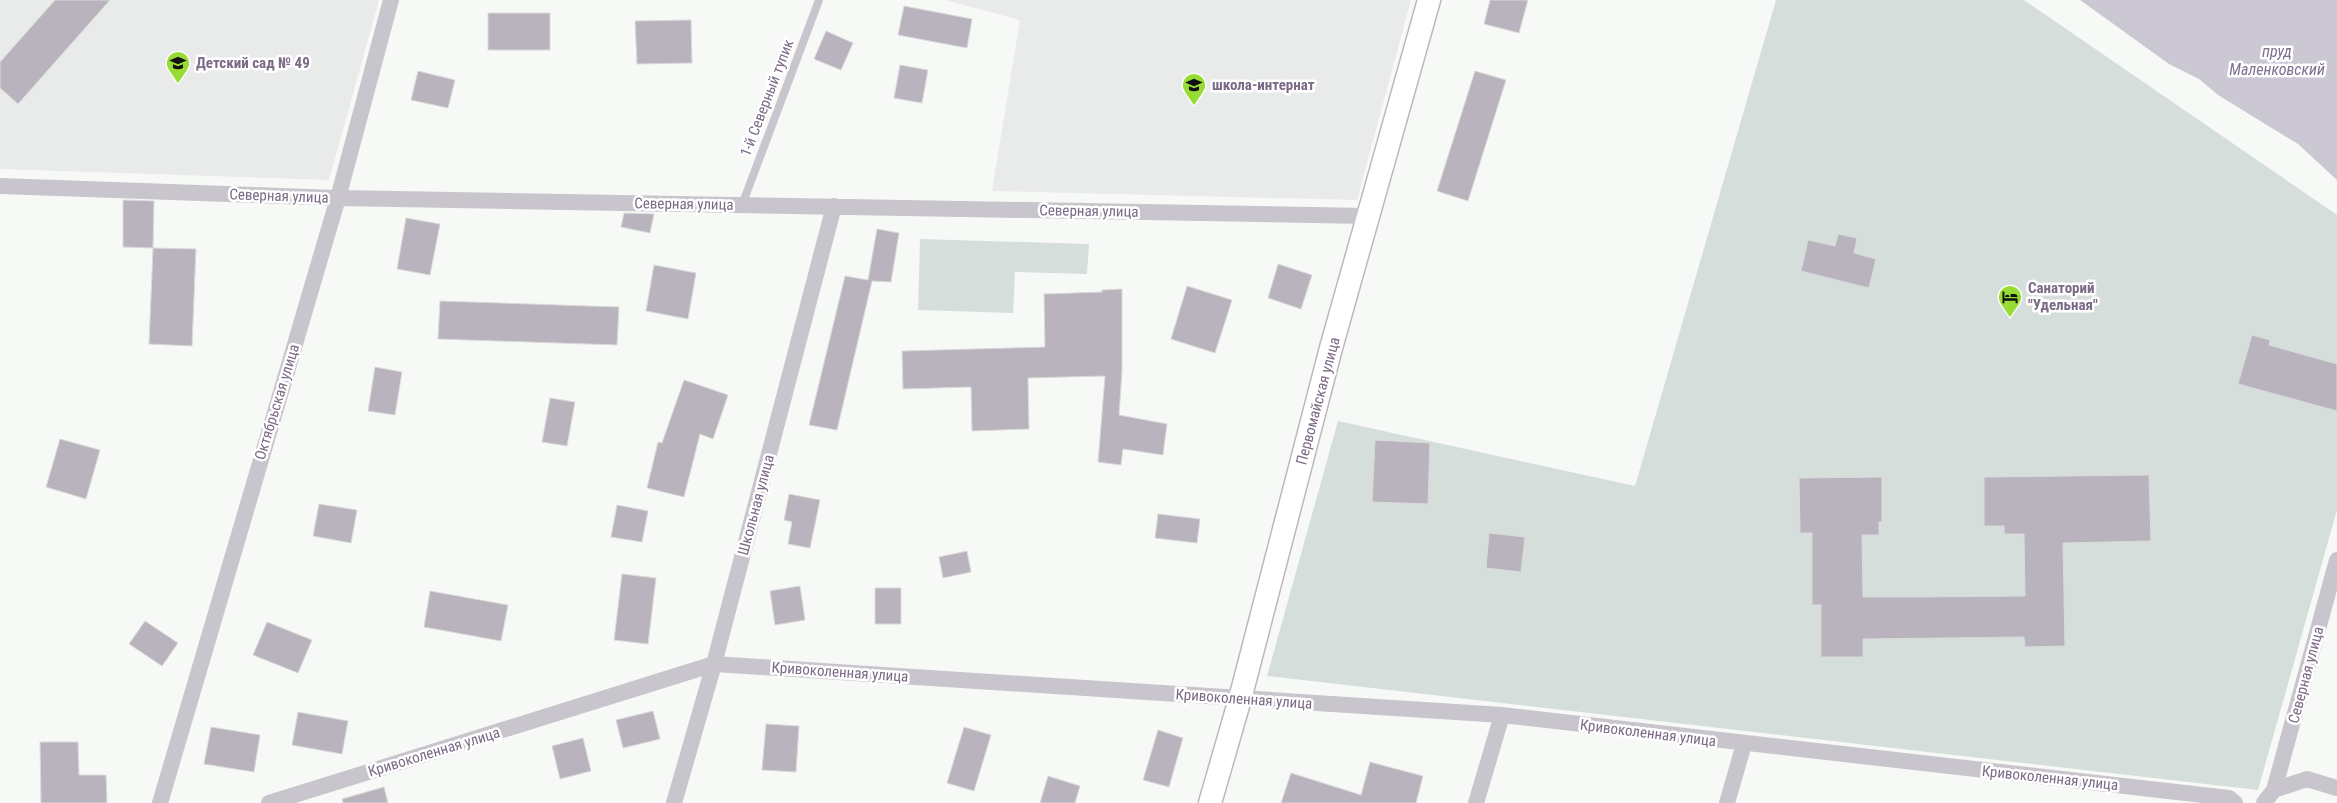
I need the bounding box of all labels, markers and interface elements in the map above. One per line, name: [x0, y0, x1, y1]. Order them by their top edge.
street label: 1-й Северный тупик: [736, 37, 798, 159]
water label: пруд Маленковский: [2229, 42, 2325, 79]
school or university icon: Детский сад № 49: [165, 50, 191, 84]
place label: Детский сад № 49: [196, 54, 310, 72]
school or university icon: школа-интернат: [1181, 72, 1207, 106]
place label: школа-интернат: [1212, 76, 1315, 94]
street label: Северная улица: [229, 185, 329, 207]
street label: Северная улица: [634, 194, 734, 214]
street label: Северная улица: [1039, 201, 1139, 221]
place label: Санаторий "Удельная": [2028, 279, 2098, 314]
hotel icon: Санаторий "Удельная": [1997, 284, 2023, 318]
street label: Первомайская улица: [1292, 335, 1344, 467]
street label: Октябрьская улица: [251, 342, 303, 462]
street label: Школьная улица: [734, 453, 778, 557]
street label: Северная улица: [2284, 625, 2328, 725]
street label: Кривоколенная улица: [771, 658, 909, 686]
street label: Кривоколенная улица: [1175, 685, 1313, 713]
street label: Кривоколенная улица: [1579, 716, 1717, 750]
street label: Кривоколенная улица: [366, 723, 502, 781]
street label: Кривоколенная улица: [1981, 762, 2119, 794]

